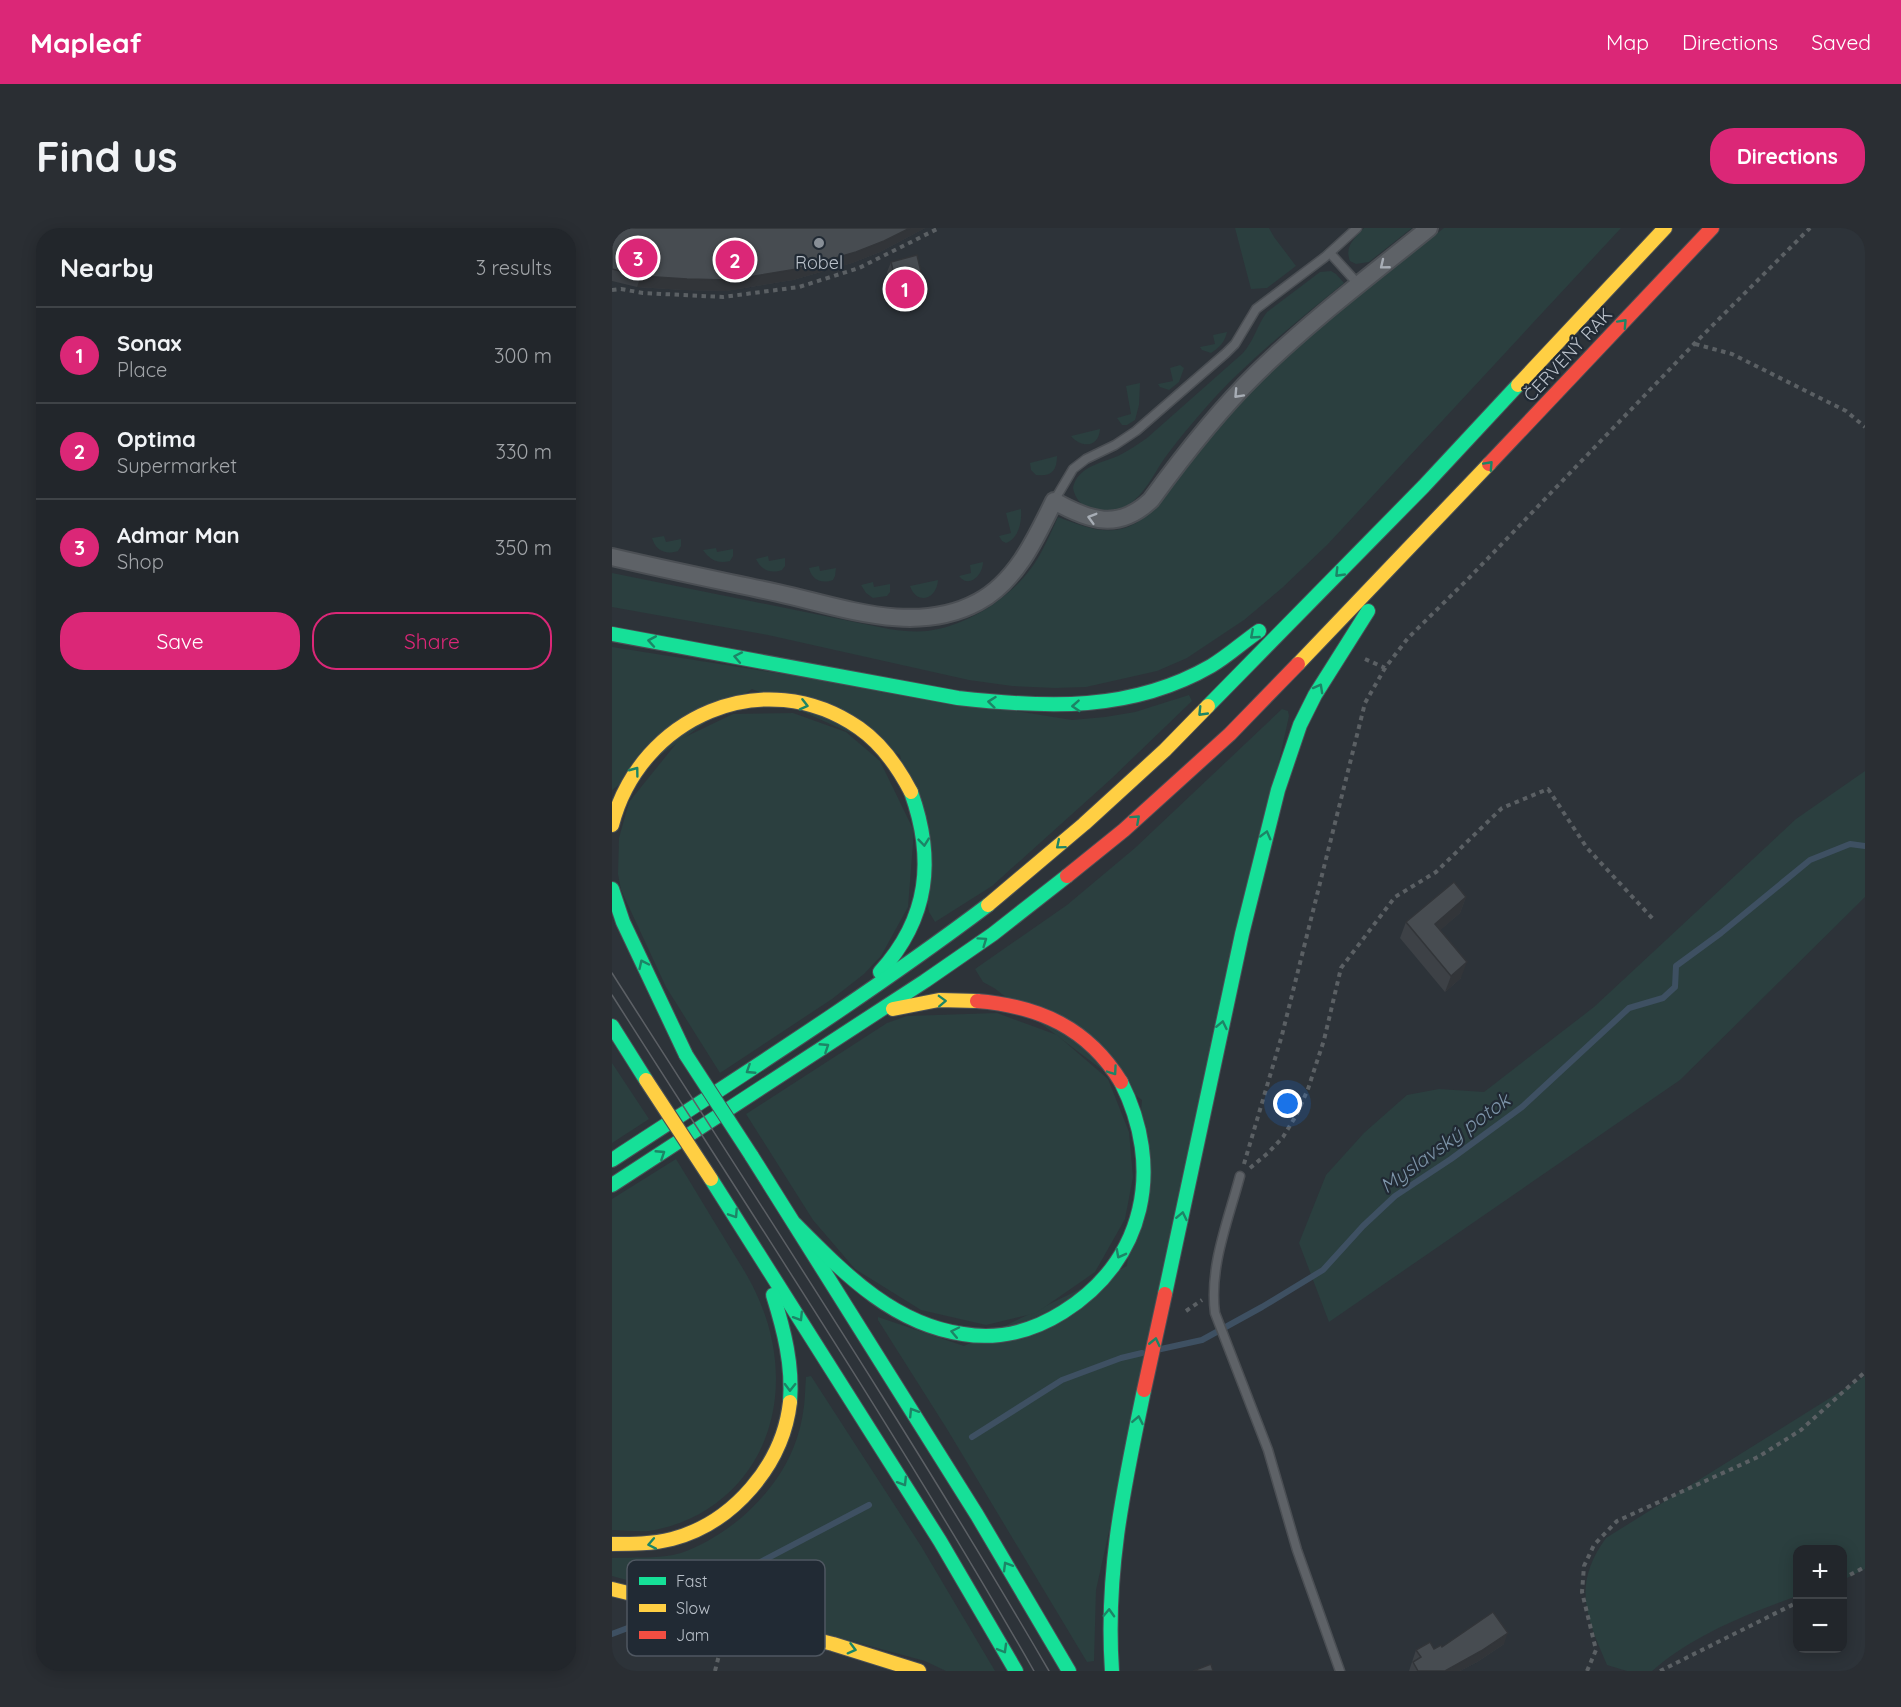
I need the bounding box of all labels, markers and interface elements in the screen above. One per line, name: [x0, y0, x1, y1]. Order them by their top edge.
text: Mapleaf: [30, 25, 142, 60]
text: Map: [1606, 29, 1649, 55]
text: Directions: [1682, 29, 1778, 55]
text: Saved: [1811, 29, 1871, 55]
button: Directions: [1710, 128, 1865, 184]
text: Find us: [36, 130, 178, 183]
pin: 3: [618, 236, 658, 280]
marker: Robel: [812, 236, 826, 250]
pin: 2: [716, 237, 754, 282]
text: Nearby: [60, 251, 154, 284]
place label: Robel: [795, 251, 843, 274]
text: 3 results: [476, 255, 552, 280]
one-way arrow: [1380, 258, 1391, 269]
pin: 1: [886, 266, 924, 312]
street label: ČERVENÝ RAK: [1518, 303, 1617, 406]
one-way arrow: [1616, 319, 1627, 329]
text: Sonax: [117, 329, 182, 357]
text: 1: [76, 343, 83, 368]
text: 300 m: [494, 343, 552, 368]
text: Place: [117, 357, 167, 382]
one-way arrow: [1234, 387, 1245, 397]
text: Optima: [117, 425, 196, 453]
text: 2: [74, 439, 85, 464]
text: 330 m: [495, 439, 552, 464]
text: Supermarket: [117, 453, 237, 478]
one-way arrow: [1482, 461, 1493, 472]
one-way arrow: [1087, 512, 1097, 525]
text: Admar Man: [117, 521, 240, 549]
text: 3: [74, 535, 85, 560]
text: 350 m: [495, 535, 552, 560]
text: Shop: [117, 549, 164, 574]
one-way arrow: [1335, 566, 1346, 576]
button: Save: [60, 612, 300, 670]
button: Share: [312, 612, 552, 670]
one-way arrow: [1250, 628, 1261, 639]
one-way arrow: [647, 636, 656, 648]
one-way arrow: [734, 651, 744, 664]
one-way arrow: [1312, 684, 1323, 694]
one-way arrow: [988, 696, 997, 709]
one-way arrow: [799, 697, 809, 710]
one-way arrow: [1072, 699, 1081, 712]
one-way arrow: [1199, 704, 1210, 715]
one-way arrow: [628, 767, 639, 778]
one-way arrow: [1129, 815, 1140, 826]
one-way arrow: [1258, 830, 1271, 840]
one-way arrow: [917, 837, 930, 846]
one-way arrow: [1056, 837, 1067, 848]
one-way arrow: [977, 937, 988, 948]
one-way arrow: [639, 959, 651, 970]
one-way arrow: [937, 995, 946, 1008]
one-way arrow: [1215, 1021, 1228, 1031]
one-way arrow: [818, 1044, 829, 1055]
one-way arrow: [746, 1062, 757, 1073]
one-way arrow: [1106, 1064, 1117, 1075]
water label: Myslavský potok: [1375, 1086, 1516, 1198]
your location: [1273, 1089, 1302, 1118]
one-way arrow: [655, 1149, 665, 1161]
one-way arrow: [727, 1207, 738, 1218]
one-way arrow: [1175, 1211, 1188, 1221]
one-way arrow: [1116, 1248, 1127, 1258]
one-way arrow: [792, 1310, 803, 1321]
one-way arrow: [951, 1326, 961, 1339]
one-way arrow: [1148, 1337, 1161, 1347]
one-way arrow: [784, 1382, 796, 1391]
one-way arrow: [908, 1408, 920, 1418]
one-way arrow: [1131, 1415, 1144, 1425]
one-way arrow: [895, 1476, 907, 1486]
one-way arrow: [647, 1537, 657, 1550]
map controls: [1793, 1545, 1847, 1653]
button: +: [1793, 1545, 1847, 1599]
legend: [627, 1560, 825, 1656]
one-way arrow: [1003, 1562, 1015, 1572]
text: Fast: [676, 1571, 707, 1591]
text: Slow: [676, 1598, 710, 1618]
button: −: [1793, 1599, 1847, 1653]
one-way arrow: [1103, 1608, 1116, 1617]
text: Jam: [676, 1625, 709, 1645]
one-way arrow: [846, 1642, 857, 1654]
one-way arrow: [996, 1643, 1008, 1653]

